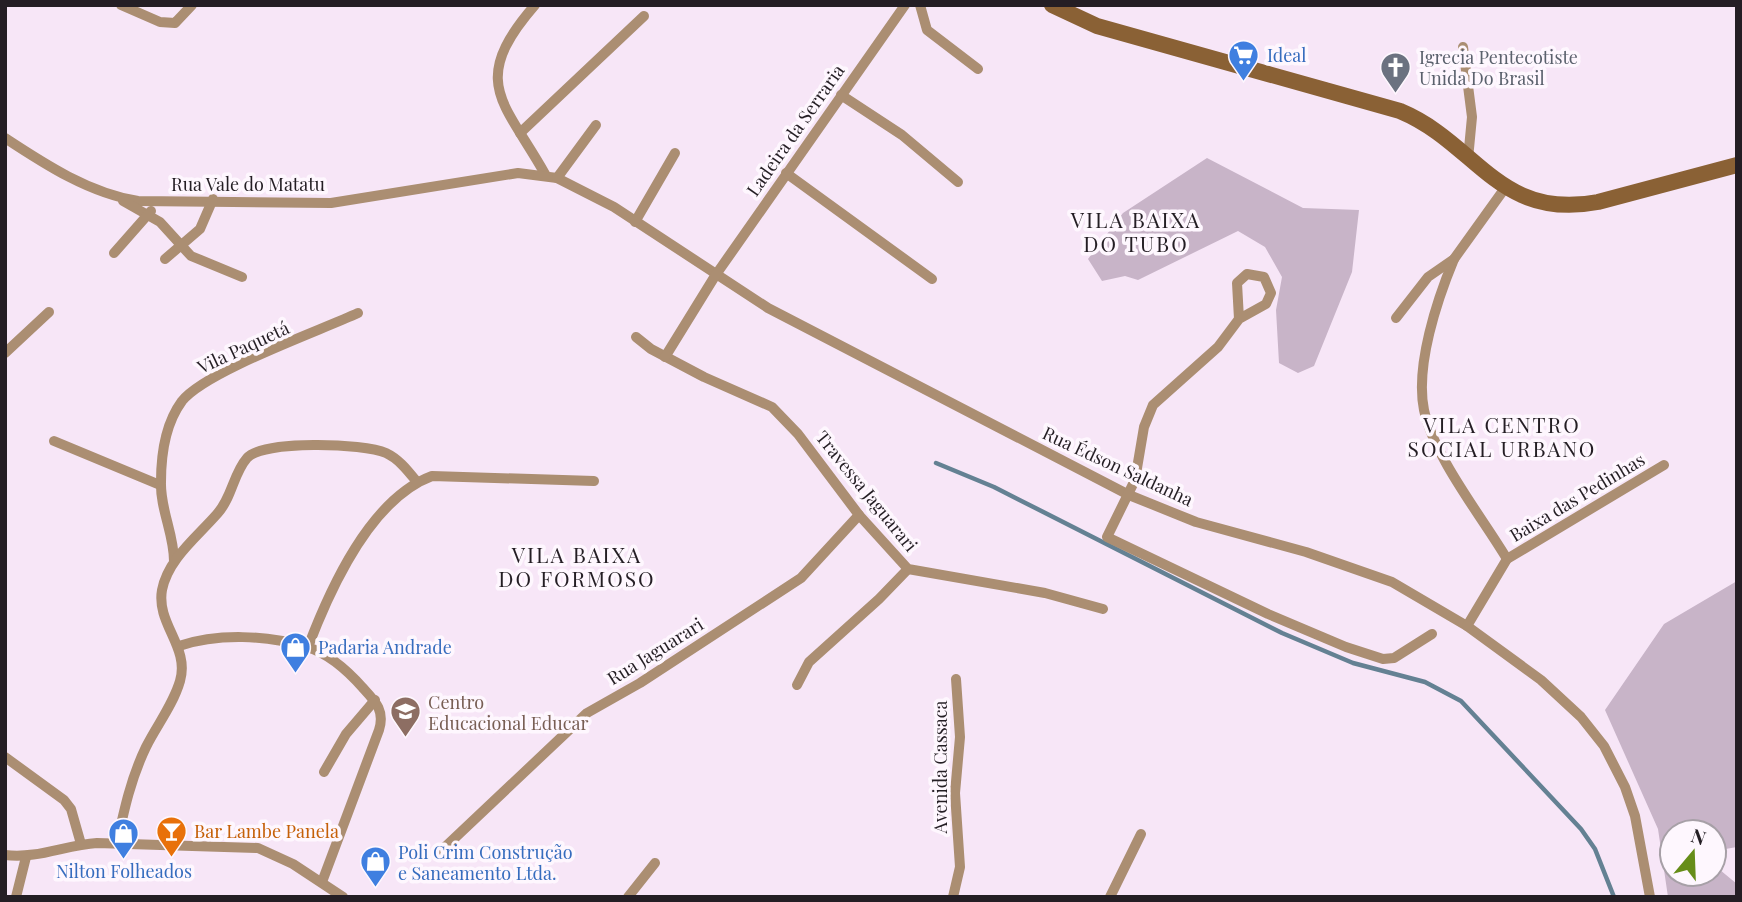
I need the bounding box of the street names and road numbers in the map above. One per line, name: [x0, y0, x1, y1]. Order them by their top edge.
street label: Ladeira da Serraria: [741, 59, 849, 201]
street label: Rua Vale do Matatu: [171, 172, 326, 196]
street label: Vila Paquetá: [192, 315, 293, 379]
street label: Rua Édson Saldanha: [1039, 421, 1197, 511]
street label: Travessa Jaguarari: [811, 426, 923, 556]
street label: Baixa das Pedinhas: [1505, 447, 1649, 547]
street label: Rua Jaguarari: [602, 612, 708, 690]
street label: Avenida Cassaca: [928, 701, 952, 834]

